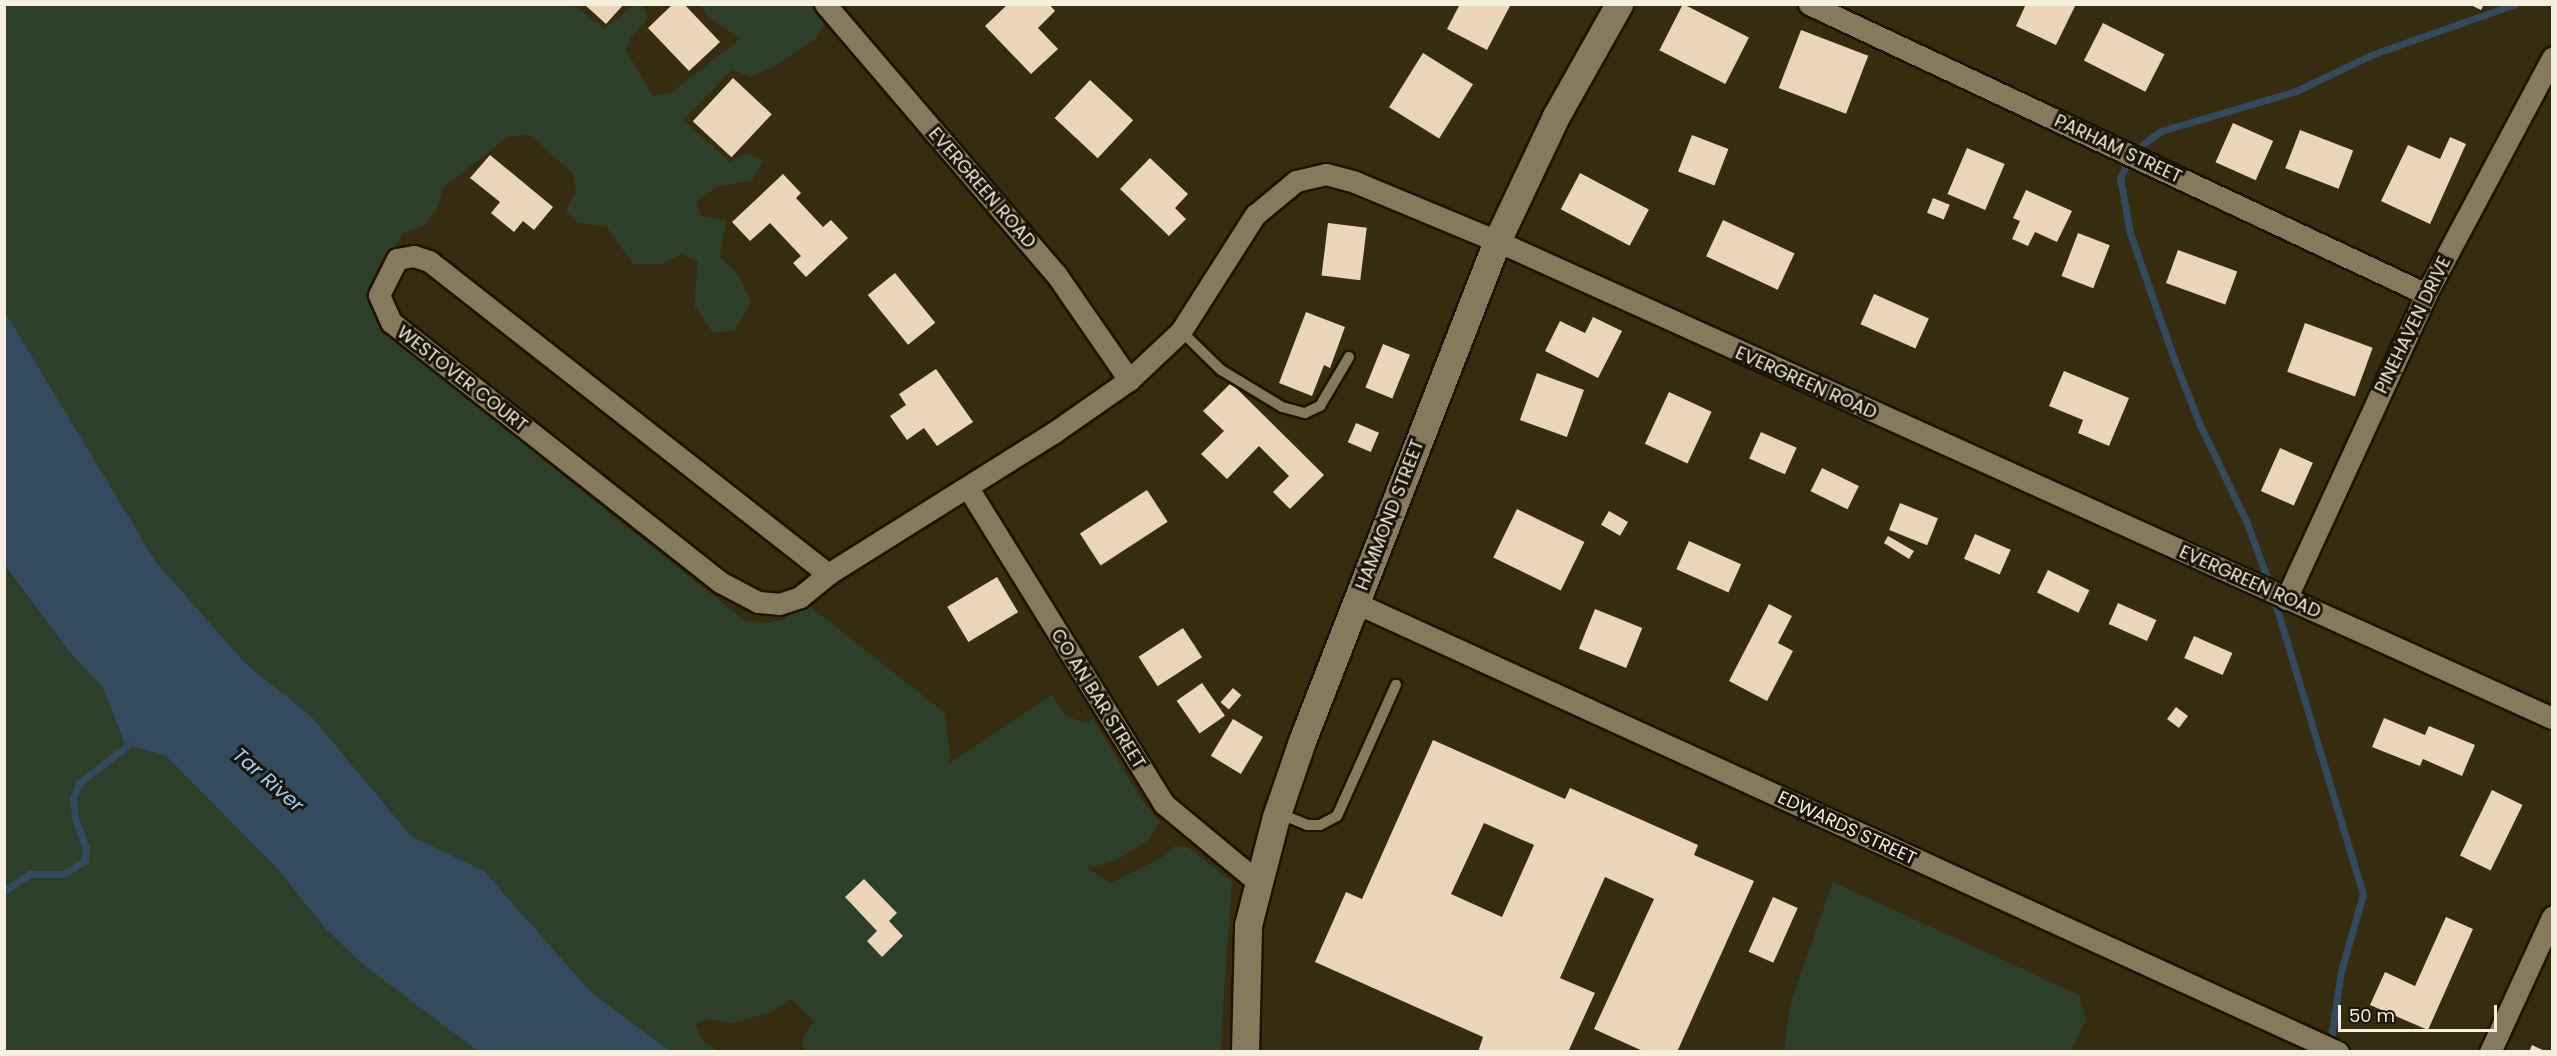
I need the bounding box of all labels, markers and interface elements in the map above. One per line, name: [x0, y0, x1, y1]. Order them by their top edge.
street label: PARHAM STREET: [2051, 110, 2185, 188]
street label: EVERGREEN ROAD: [924, 123, 1040, 253]
street label: PINEHAVEN DRIVE: [2370, 253, 2456, 397]
street label: WESTOVER COURT: [393, 321, 531, 437]
street label: EVERGREEN ROAD: [1732, 342, 1880, 424]
street label: HAMMOND STREET: [1351, 437, 1429, 593]
street label: EVERGREEN ROAD: [2176, 541, 2324, 623]
street label: CO AN BAR STREET: [1046, 625, 1150, 773]
water label: Tar River: [228, 743, 308, 817]
street label: EDWARDS STREET: [1774, 786, 1920, 870]
scale bar: [2341, 993, 2500, 1031]
text: 50 m: [2349, 1003, 2395, 1028]

